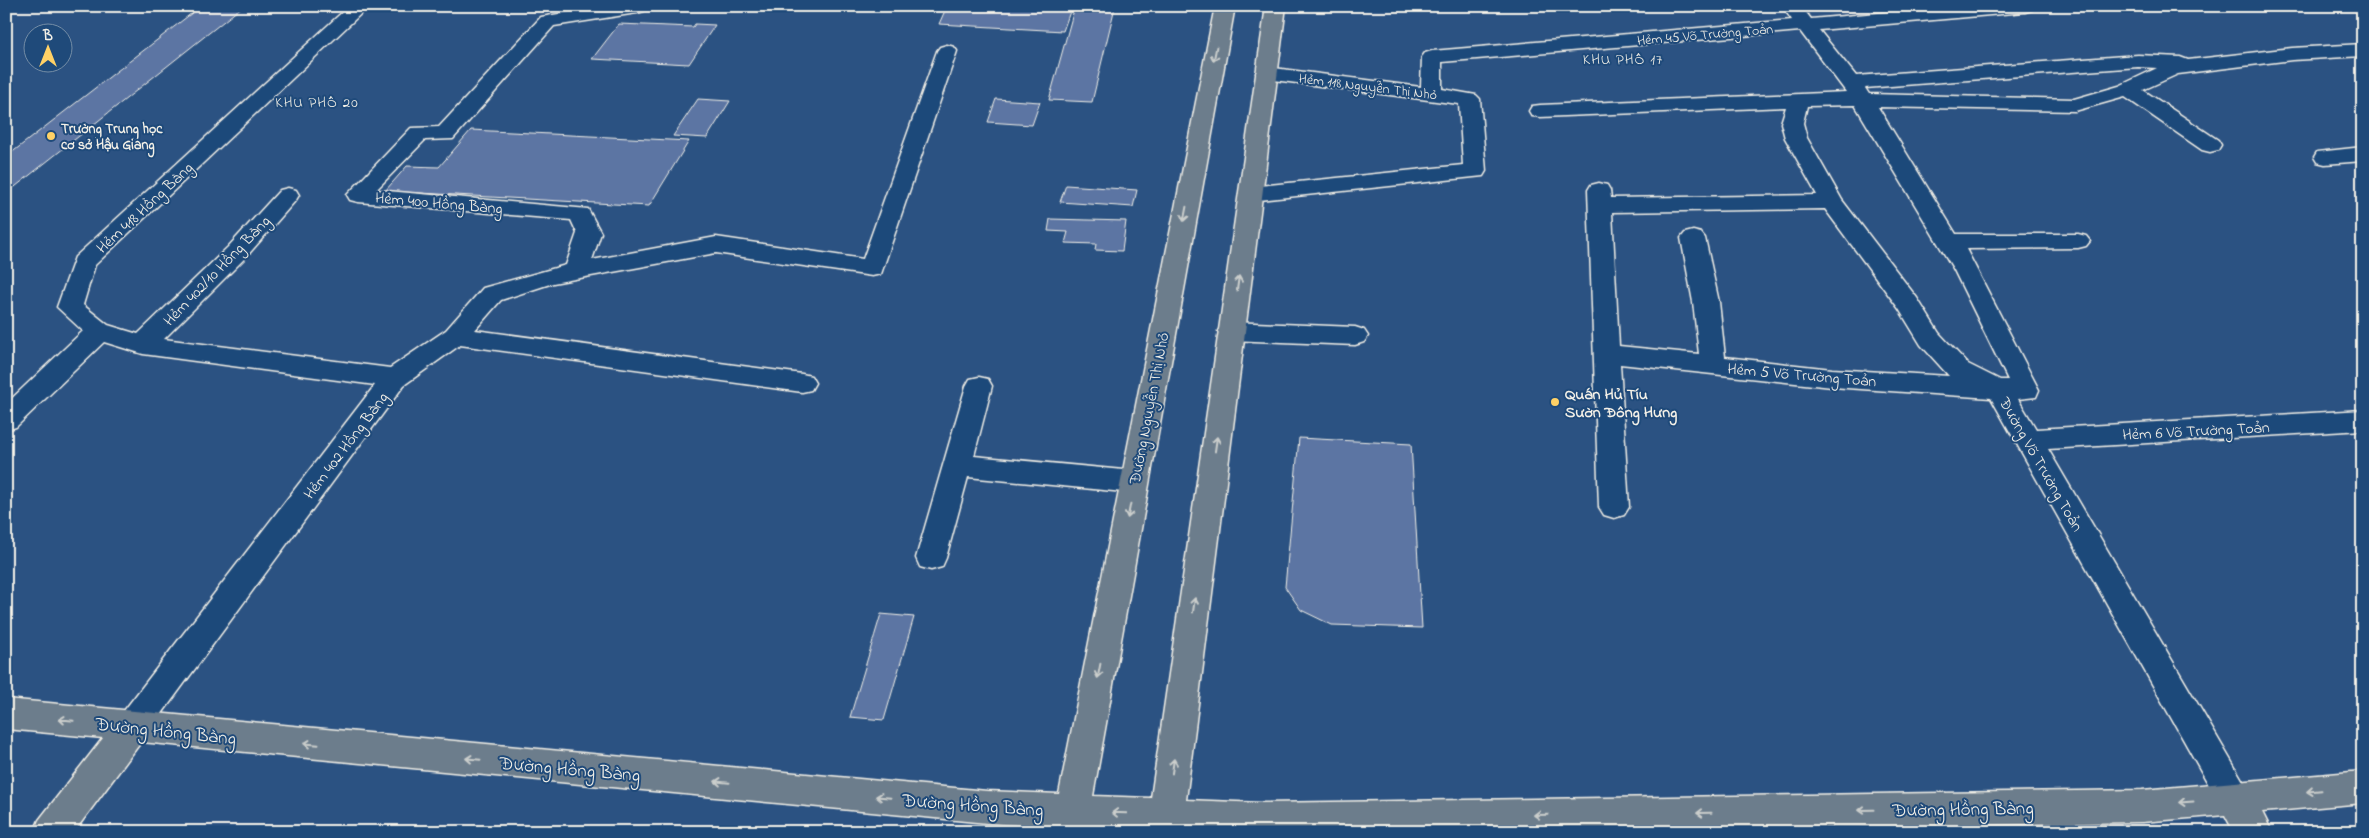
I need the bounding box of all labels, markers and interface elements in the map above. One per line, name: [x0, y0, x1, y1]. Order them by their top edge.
street label: Hẻm 45 Võ Trường Toản: [1636, 19, 1774, 53]
north arrow: [22, 22, 72, 72]
text: B: [42, 26, 53, 47]
one-way arrow: [1210, 46, 1220, 62]
district label: KHU PHỐ 17: [1583, 49, 1663, 71]
street label: Hẻm 118 Nguyễn Thị Nhỏ: [1297, 69, 1438, 107]
district label: KHU PHỐ 20: [275, 92, 359, 114]
place label: Trường Trung học cơ sở Hậu Giang: [61, 119, 163, 158]
marker: Trường Trung học cơ sở Hậu Giang: [45, 130, 57, 142]
street label: Hẻm 418 Hồng Bàng: [91, 157, 199, 260]
street label: Hẻm 400 Hồng Bàng: [374, 186, 504, 222]
one-way arrow: [1180, 205, 1190, 221]
street label: Hẻm 402/10 Hồng Bàng: [158, 211, 277, 332]
one-way arrow: [1233, 275, 1243, 291]
street label: Đường Nguyễn Thị Nhỏ: [1123, 330, 1176, 487]
street label: Hẻm 5 Võ Trường Toản: [1726, 358, 1877, 394]
place label: Quán Hủ Tíu Sườn Đông Hưng: [1565, 383, 1677, 426]
street label: Hẻm 402 Hồng Bàng: [298, 387, 395, 505]
street label: Đường Võ Trường Toản: [1991, 392, 2089, 537]
marker: Quán Hủ Tíu Sườn Đông Hưng: [1549, 396, 1561, 408]
street label: Hẻm 6 Võ Trường Toản: [2122, 416, 2270, 448]
one-way arrow: [1211, 437, 1221, 453]
one-way arrow: [1123, 503, 1133, 519]
one-way arrow: [1190, 598, 1200, 614]
one-way arrow: [1093, 662, 1103, 678]
street label: Đường Hồng Bàng: [93, 712, 237, 755]
one-way arrow: [58, 715, 74, 725]
one-way arrow: [303, 739, 319, 749]
street label: Đường Hồng Bàng: [497, 751, 641, 792]
one-way arrow: [465, 754, 481, 764]
one-way arrow: [1168, 759, 1178, 775]
one-way arrow: [714, 777, 730, 787]
one-way arrow: [2306, 787, 2322, 796]
street label: Đường Hồng Bàng: [900, 788, 1044, 827]
one-way arrow: [876, 792, 892, 802]
street label: Đường Hồng Bàng: [1891, 796, 2034, 827]
one-way arrow: [2178, 798, 2194, 807]
one-way arrow: [1858, 805, 1874, 815]
one-way arrow: [1111, 808, 1127, 817]
one-way arrow: [1696, 808, 1712, 817]
one-way arrow: [1533, 810, 1550, 820]

